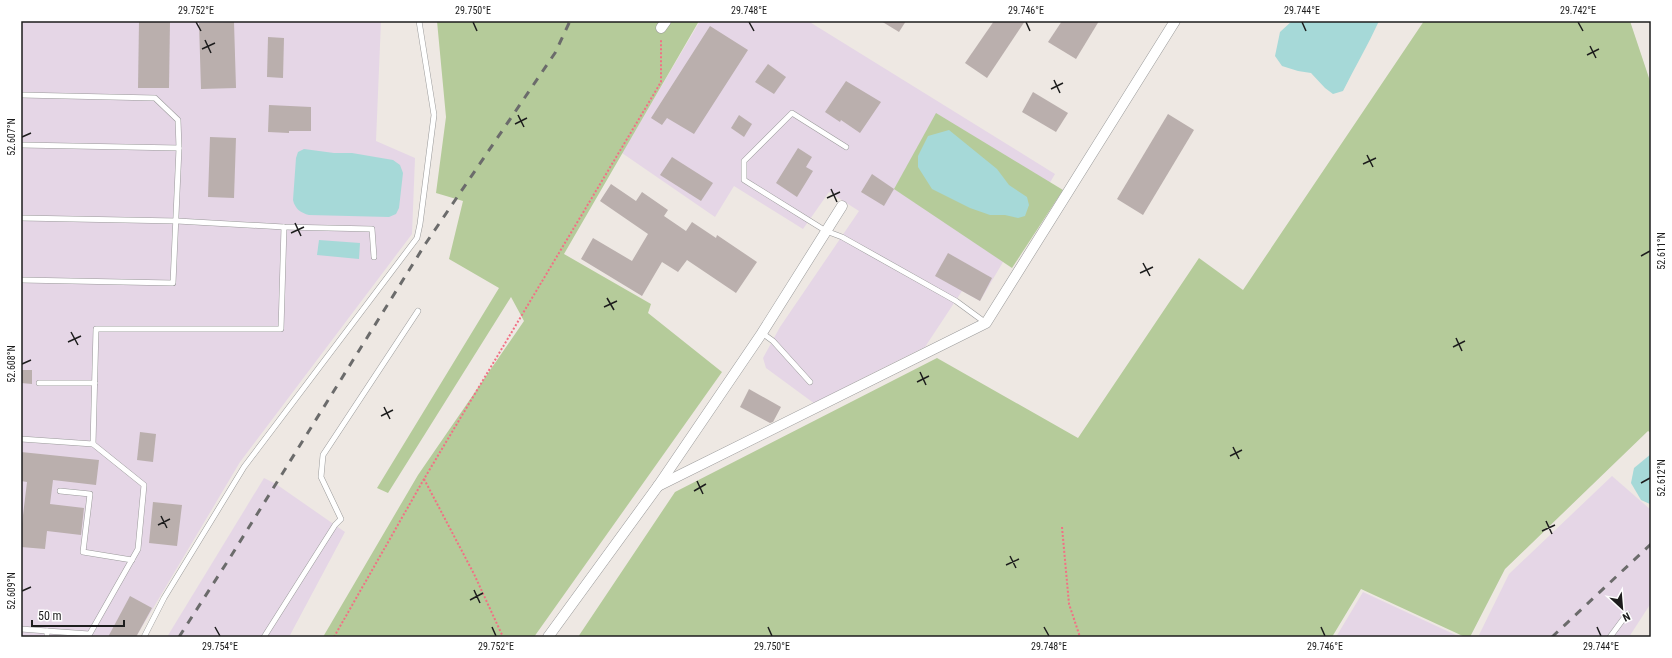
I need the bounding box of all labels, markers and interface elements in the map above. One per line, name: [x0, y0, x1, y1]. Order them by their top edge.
text: 29.752°E: [178, 5, 214, 16]
text: 29.750°E: [455, 5, 491, 16]
text: 29.748°E: [731, 5, 767, 16]
text: 29.746°E: [1008, 5, 1044, 16]
text: 29.744°E: [1284, 5, 1320, 16]
text: 29.742°E: [1560, 5, 1596, 16]
text: 52.607°N: [6, 118, 17, 156]
text: 52.611°N: [1656, 232, 1667, 270]
text: 52.608°N: [6, 345, 17, 383]
text: 52.612°N: [1656, 459, 1667, 497]
text: 52.609°N: [6, 572, 17, 610]
north arrow: [1602, 588, 1642, 628]
scale bar: [32, 602, 124, 628]
text: 50 m: [38, 609, 62, 623]
text: N: [1620, 609, 1632, 624]
text: 29.754°E: [202, 641, 238, 652]
text: 29.752°E: [478, 641, 514, 652]
text: 29.750°E: [754, 641, 790, 652]
text: 29.748°E: [1031, 641, 1067, 652]
text: 29.746°E: [1307, 641, 1343, 652]
text: 29.744°E: [1583, 641, 1619, 652]

